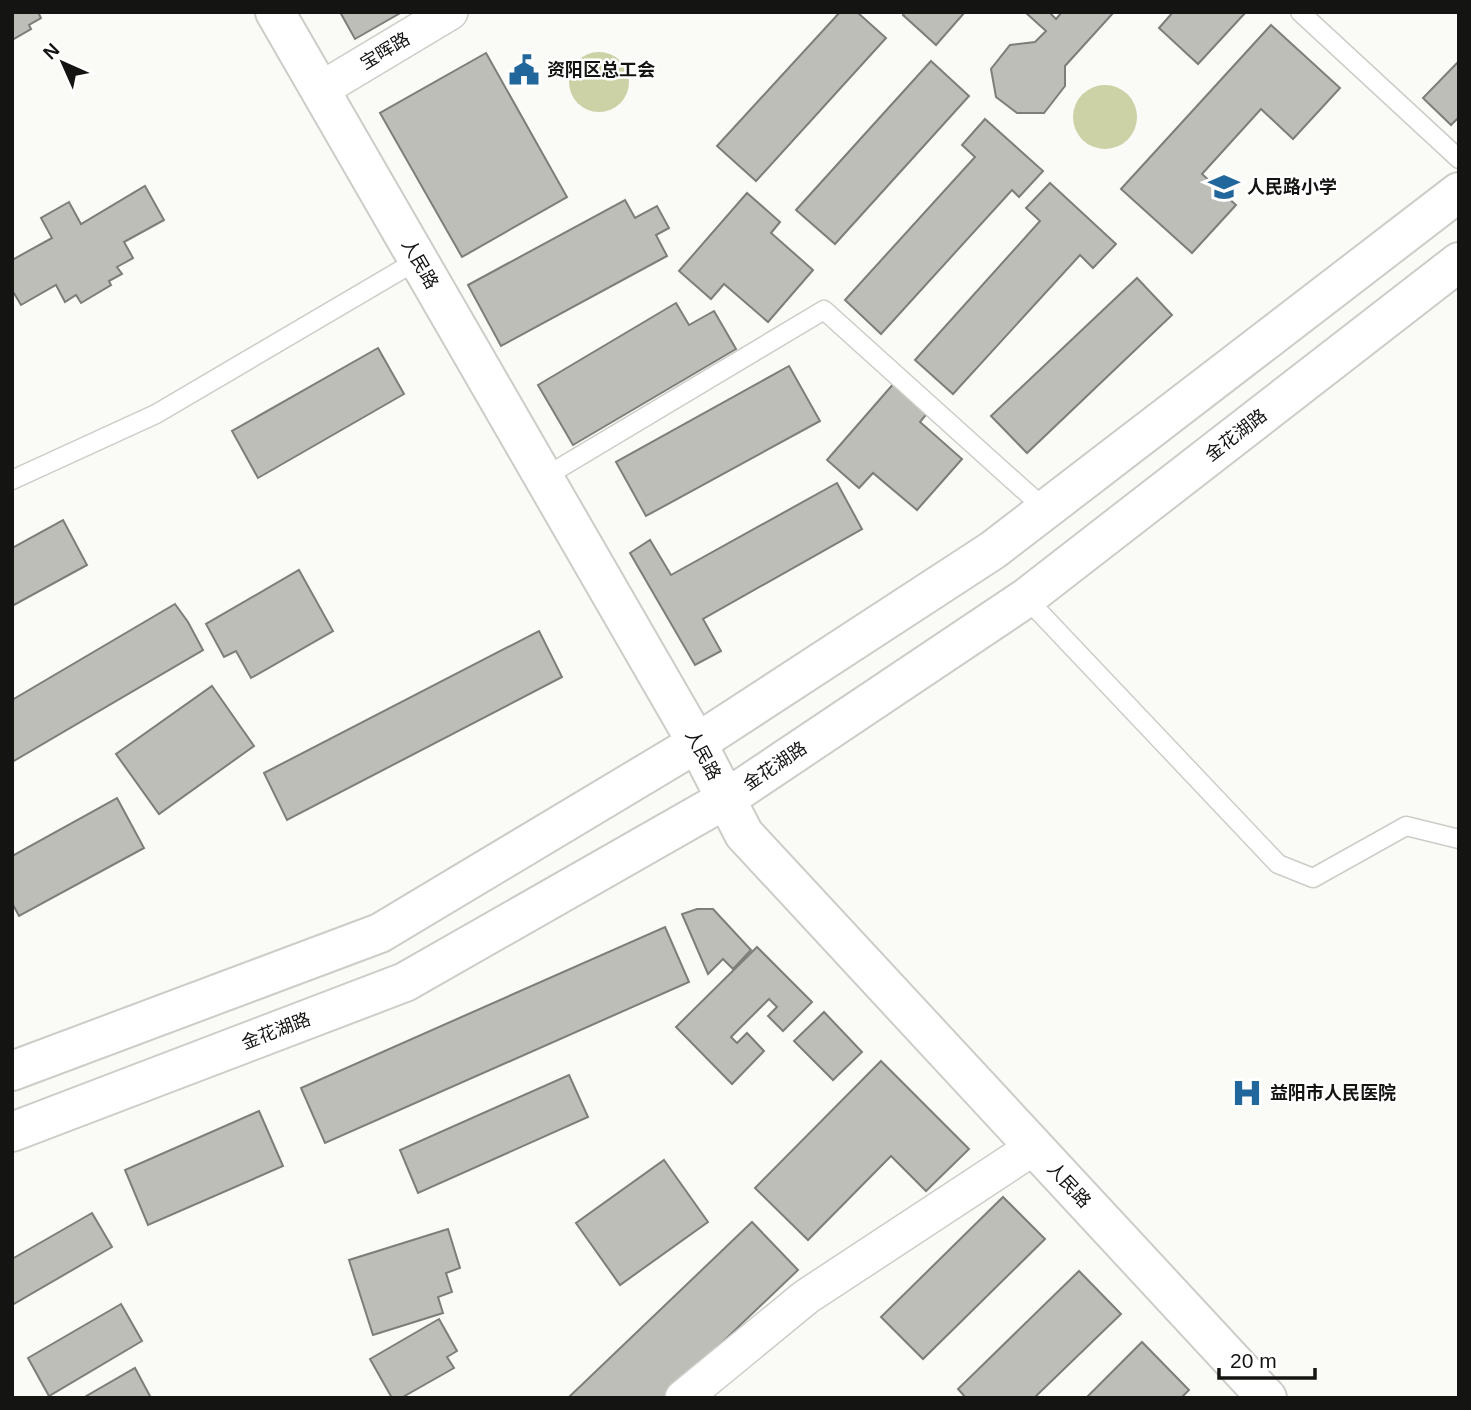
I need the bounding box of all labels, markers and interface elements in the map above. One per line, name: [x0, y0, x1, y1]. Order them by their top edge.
north arrow: [28, 28, 98, 98]
street label: 宝晖路: [357, 29, 413, 73]
text: N: [39, 39, 64, 64]
public building icon: 资阳区总工会: [507, 53, 541, 87]
place label: 资阳区总工会: [547, 60, 655, 80]
school or university icon: 人民路小学: [1207, 170, 1241, 204]
place label: 人民路小学: [1247, 177, 1337, 197]
street label: 人民路: [398, 236, 442, 292]
street label: 金花湖路: [1201, 405, 1271, 465]
street label: 人民路: [681, 726, 725, 784]
street label: 金花湖路: [740, 738, 810, 794]
street label: 金花湖路: [239, 1009, 313, 1053]
hospital icon: 益阳市人民医院: [1230, 1076, 1264, 1110]
place label: 益阳市人民医院: [1270, 1083, 1396, 1103]
street label: 人民路: [1043, 1158, 1095, 1212]
scale bar: [1219, 1336, 1315, 1380]
text: 20 m: [1230, 1349, 1277, 1372]

